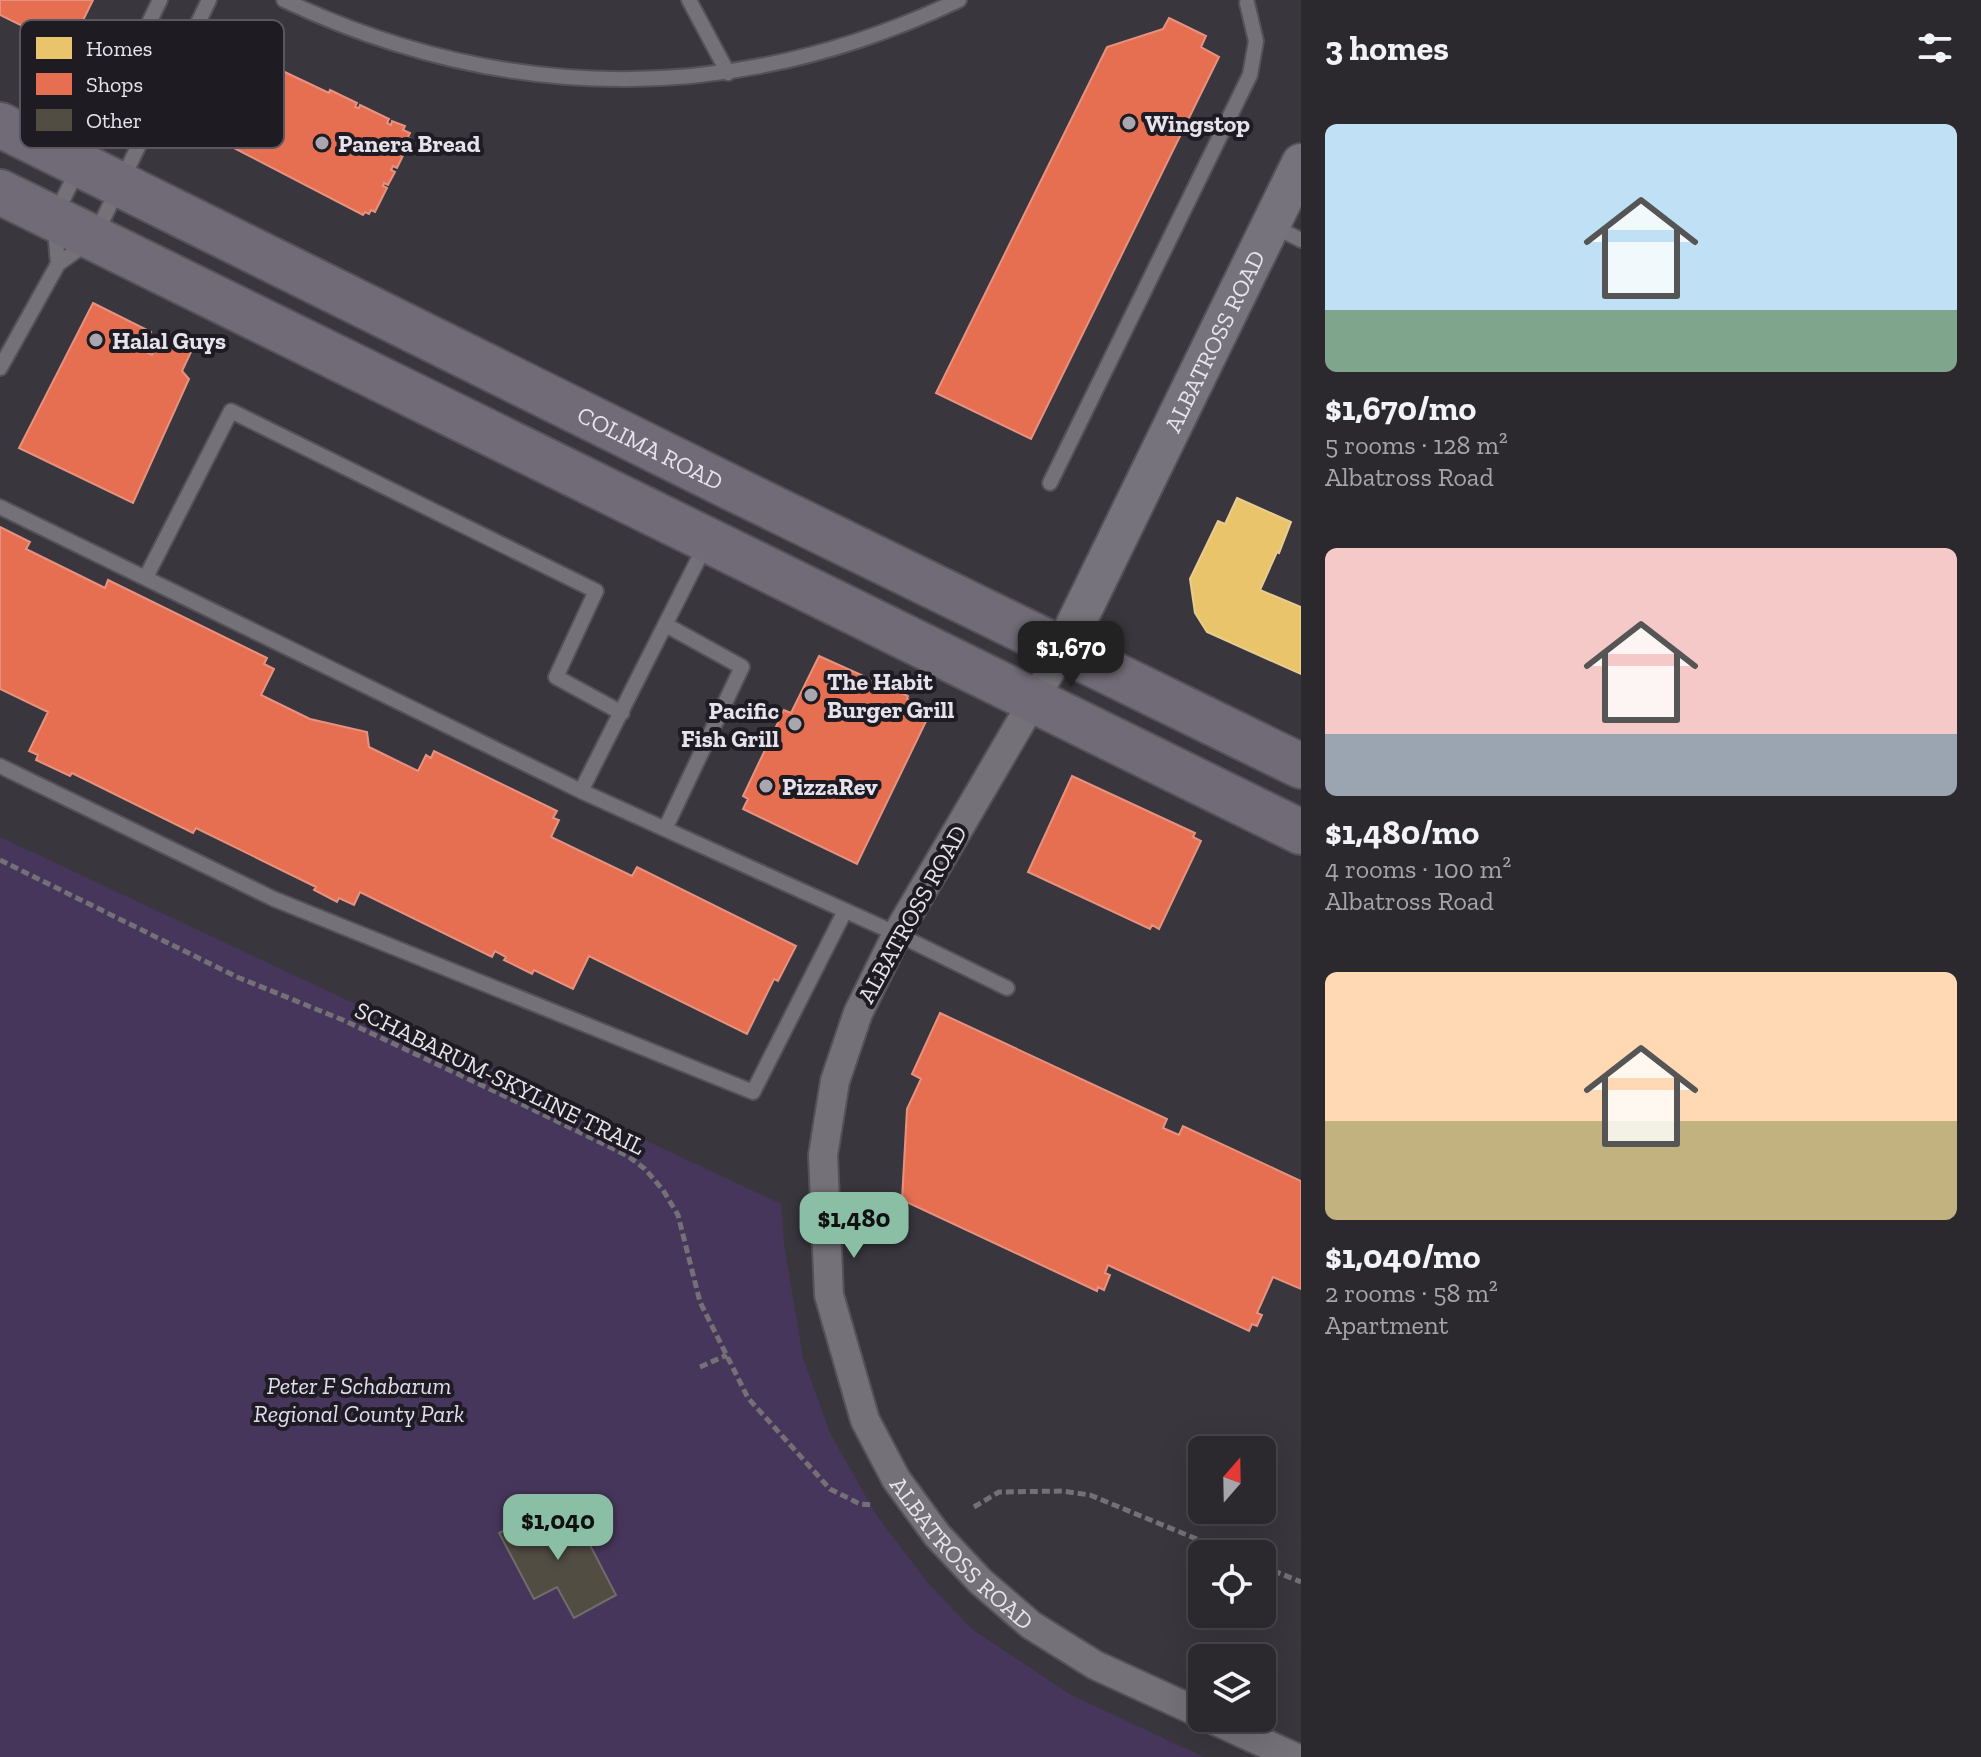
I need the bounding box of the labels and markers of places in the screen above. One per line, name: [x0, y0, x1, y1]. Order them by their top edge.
place label: Wingstop: [1145, 109, 1250, 138]
marker: Wingstop: [1120, 114, 1138, 132]
place label: Panera Bread: [338, 129, 481, 158]
marker: Panera Bread: [313, 134, 331, 152]
place label: Halal Guys: [112, 326, 226, 355]
marker: Halal Guys: [87, 331, 105, 349]
pin: $1,670: [1006, 621, 1136, 689]
place label: The Habit Burger Grill: [827, 667, 954, 724]
marker: The Habit Burger Grill: [802, 686, 820, 704]
place label: Pacific Fish Grill: [681, 696, 779, 753]
marker: Pacific Fish Grill: [786, 715, 804, 733]
place label: PizzaRev: [782, 772, 878, 801]
marker: PizzaRev: [757, 777, 775, 795]
pin: $1,480: [789, 1192, 919, 1260]
pin: $1,040: [493, 1494, 623, 1562]

